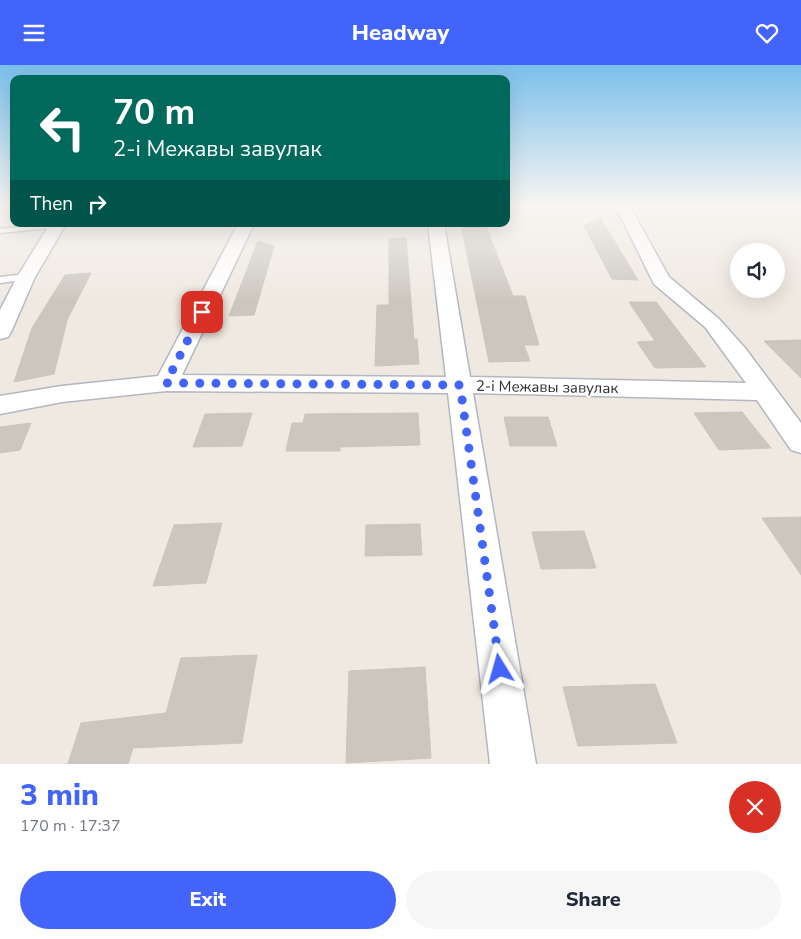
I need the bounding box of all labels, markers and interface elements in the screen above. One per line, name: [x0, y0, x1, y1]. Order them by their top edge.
text: Headway: [352, 18, 449, 48]
icon: menu: [20, 19, 48, 47]
icon: heart: [753, 19, 781, 47]
text: 70 m: [113, 89, 195, 136]
icon: left: [30, 95, 95, 160]
text: 2-і Межавы завулак: [113, 134, 322, 164]
icon: right: [83, 190, 111, 218]
text: Then: [30, 191, 73, 217]
map controls: [730, 243, 785, 298]
button: sound: [730, 243, 785, 298]
pin: [181, 291, 223, 333]
icon: arrive: [188, 298, 216, 326]
street label: 2-і Межавы завулак: [476, 376, 618, 398]
position arrow: [473, 642, 525, 694]
text: 3 min: [20, 775, 99, 816]
button: close: [729, 781, 781, 833]
text: 170 m · 17:37: [20, 815, 121, 837]
button: Exit: [20, 871, 396, 929]
button: Share: [406, 871, 781, 929]

